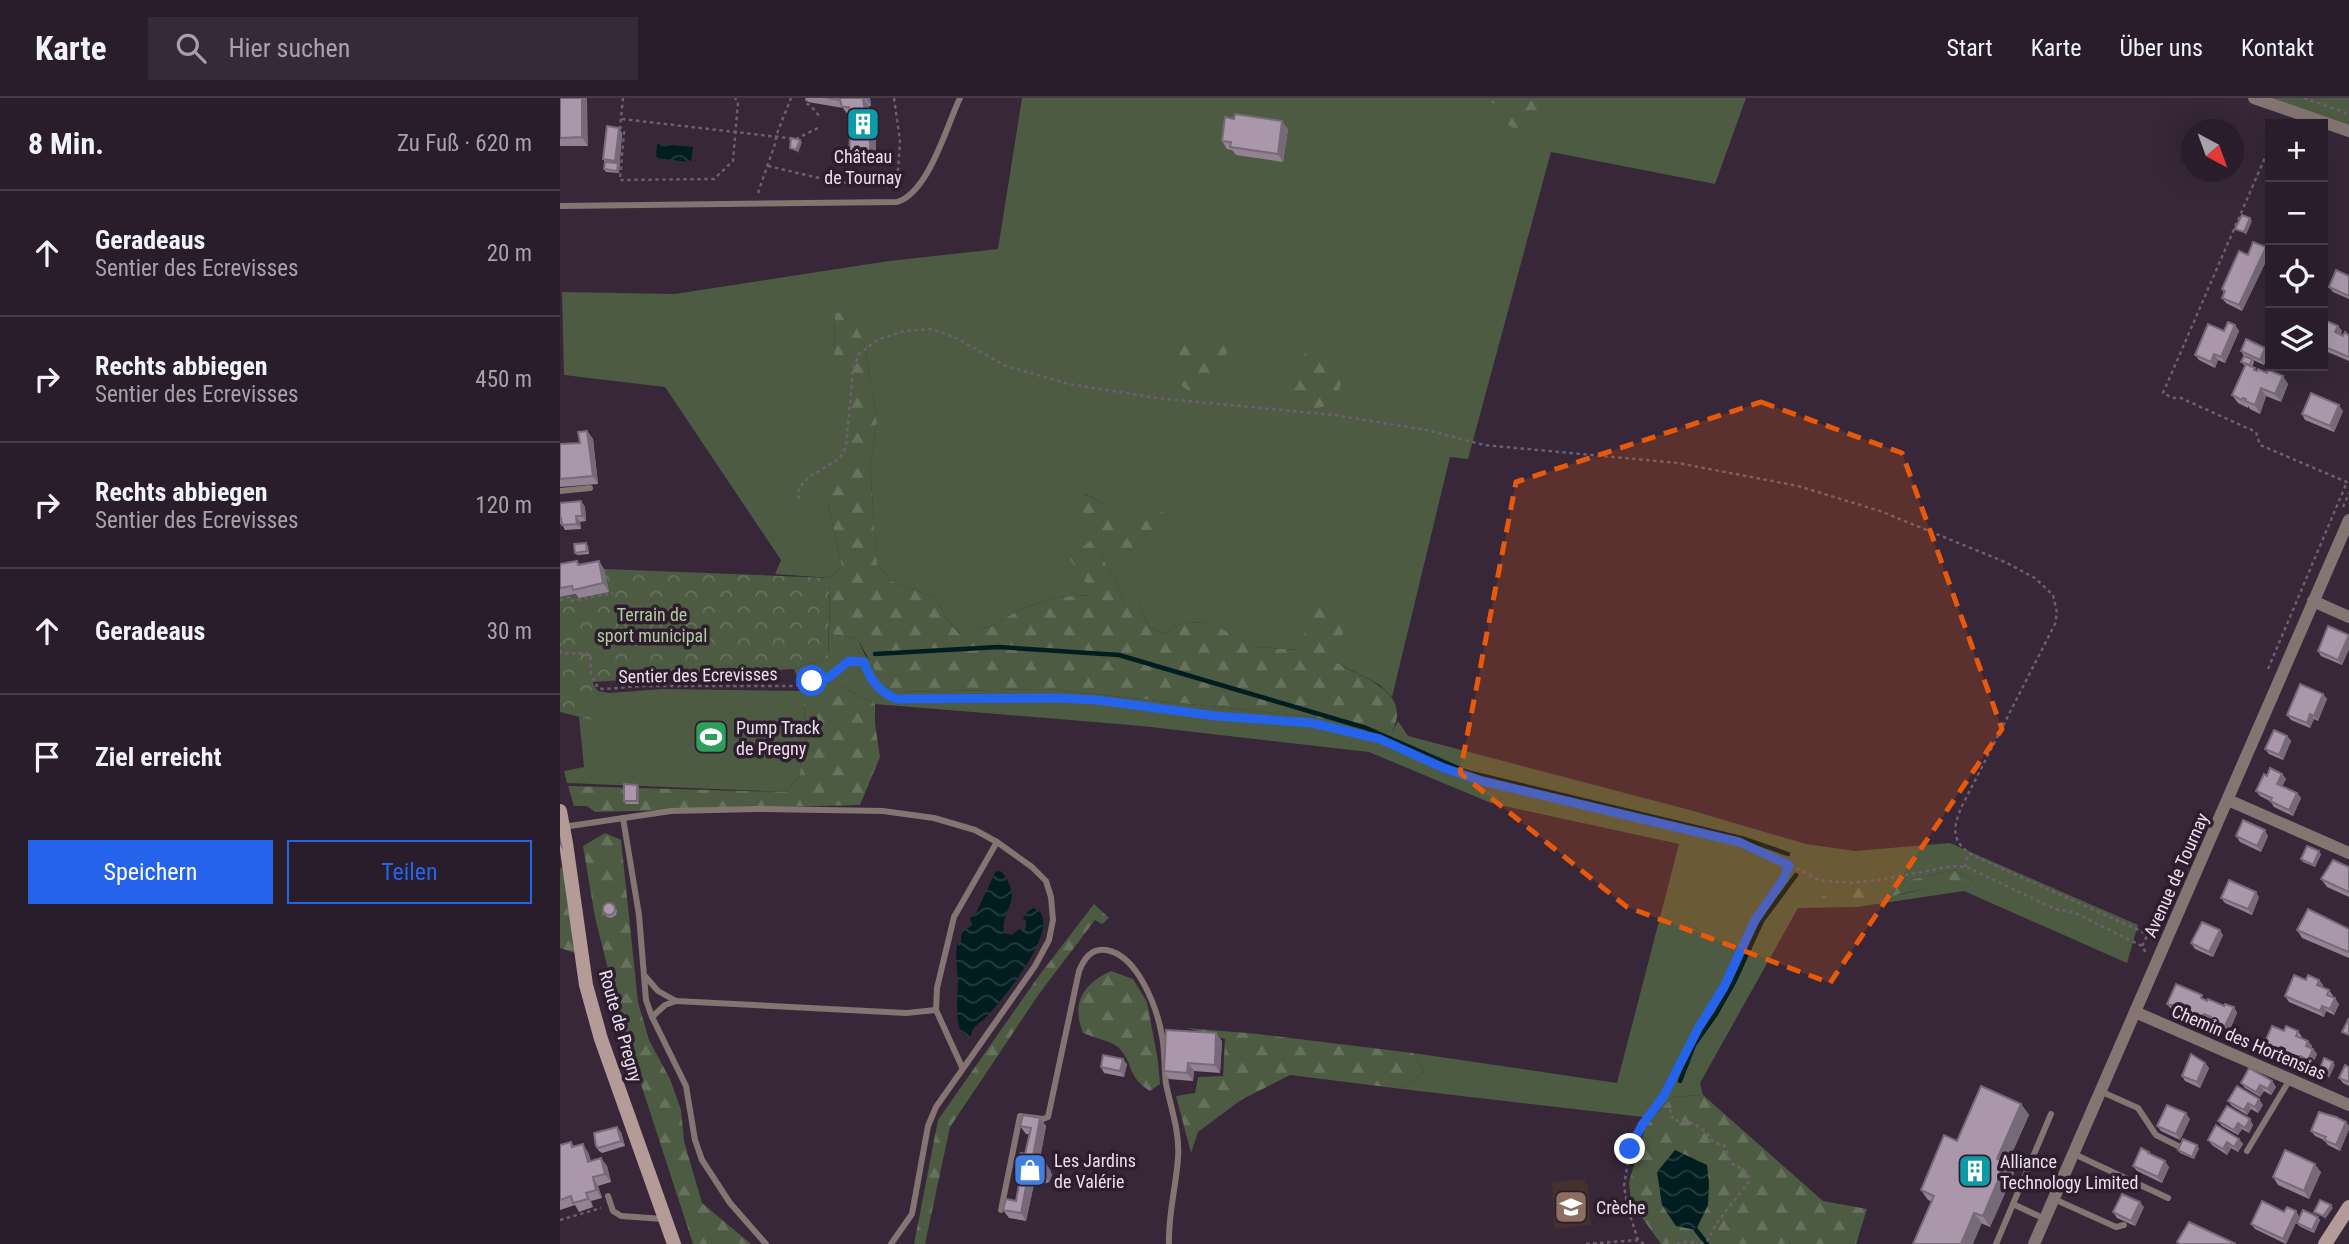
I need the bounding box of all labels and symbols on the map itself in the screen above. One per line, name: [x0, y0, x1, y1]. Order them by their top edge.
building icon: Château de Tournay: [844, 105, 882, 143]
north arrow: [2181, 119, 2244, 182]
place label: Château de Tournay: [824, 146, 902, 188]
park label: Terrain de sport municipal: [597, 604, 707, 646]
street label: Sentier des Ecrevisses: [618, 663, 778, 687]
route start: [796, 665, 827, 696]
place label: Pump Track de Pregny: [736, 717, 820, 759]
sports icon: Pump Track de Pregny: [692, 718, 730, 756]
street label: Avenue de Tournay: [2139, 809, 2213, 940]
street label: Route de Pregny: [595, 968, 647, 1085]
street label: Chemin des Hortensias: [2169, 1000, 2329, 1084]
route end: [1614, 1133, 1645, 1164]
place label: Les Jardins de Valérie: [1054, 1150, 1136, 1192]
shop icon: Les Jardins de Valérie: [1011, 1151, 1049, 1189]
place label: Alliance Technology Limited: [2000, 1151, 2138, 1193]
building icon: Alliance Technology Limited: [1956, 1152, 1994, 1190]
school or university icon: Crèche: [1552, 1188, 1590, 1226]
place label: Crèche: [1596, 1197, 1645, 1218]

